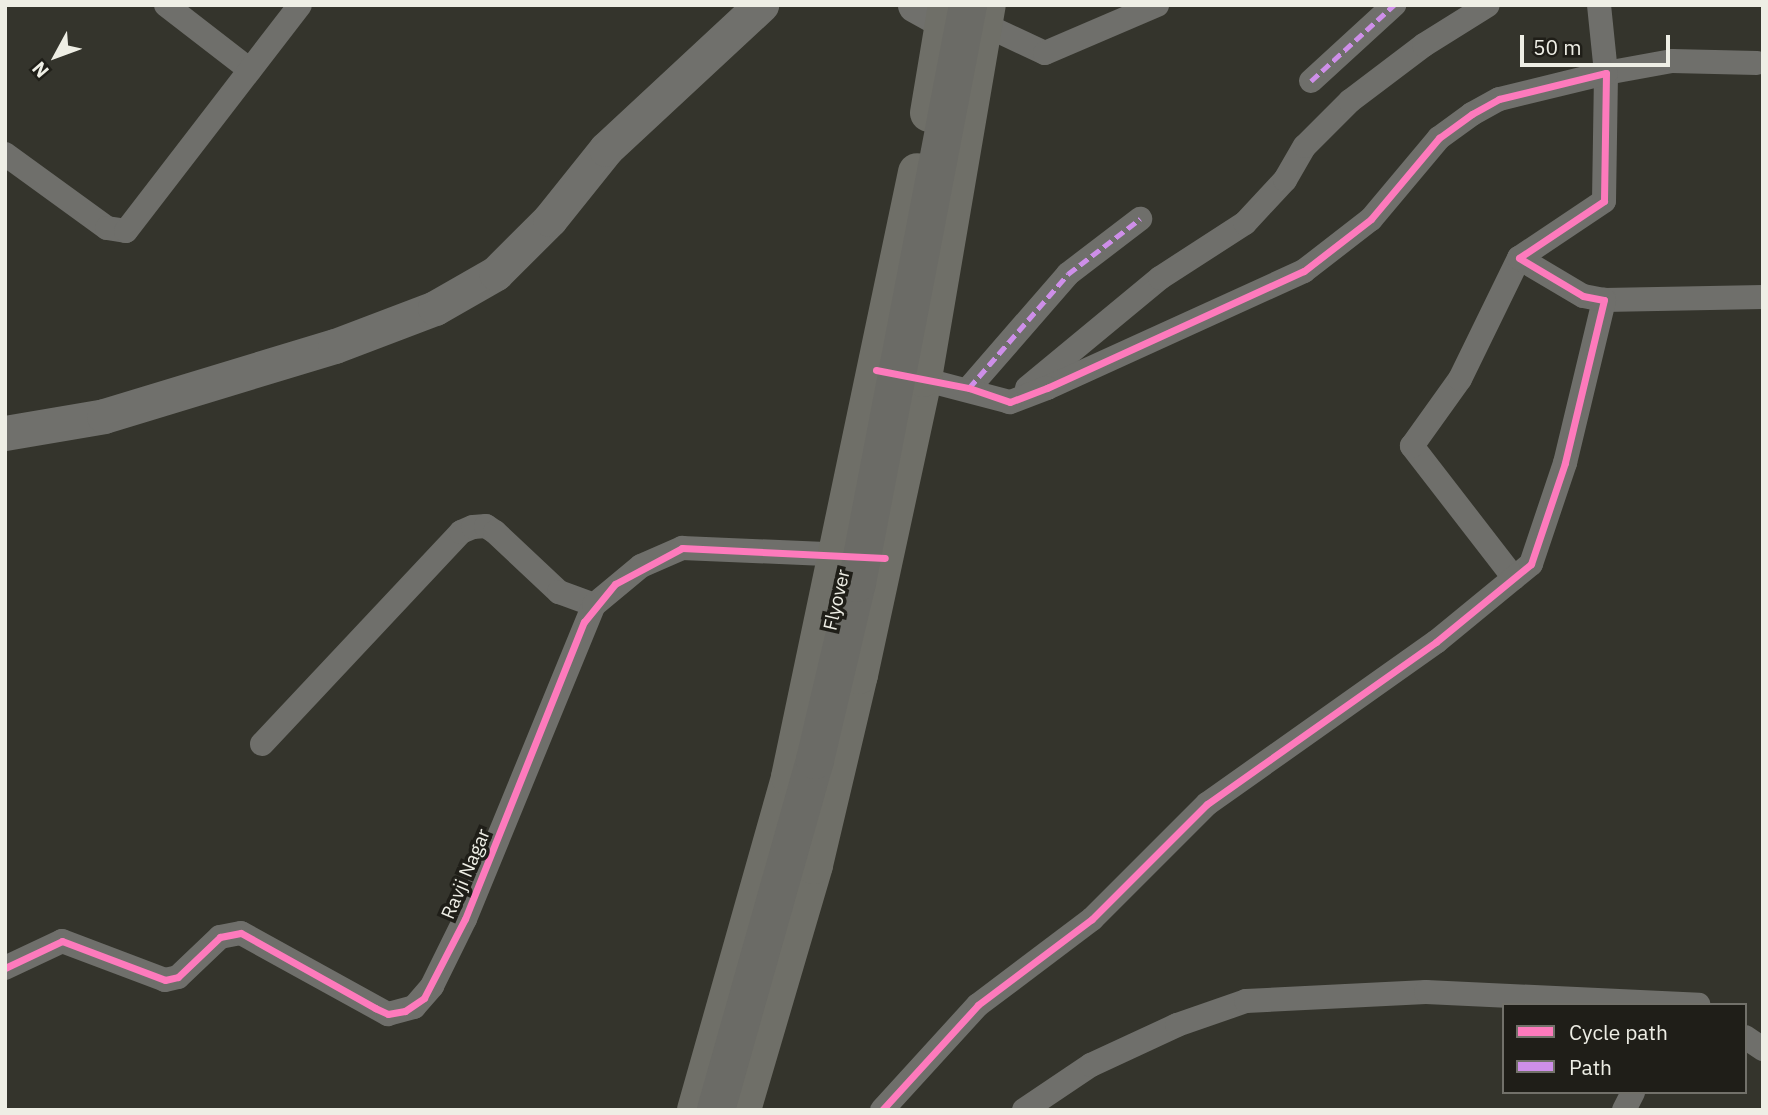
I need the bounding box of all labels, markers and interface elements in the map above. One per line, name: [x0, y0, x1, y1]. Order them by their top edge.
north arrow: [21, 21, 91, 91]
scale bar: [1523, 21, 1674, 65]
text: 50 m: [1533, 33, 1582, 61]
text: N: [27, 57, 54, 83]
street label: Flyover: [819, 567, 855, 633]
street label: Ravji Nagar: [437, 825, 495, 923]
legend: [1502, 1003, 1747, 1094]
text: Cycle path: [1569, 1018, 1668, 1046]
text: Path: [1569, 1053, 1612, 1081]

